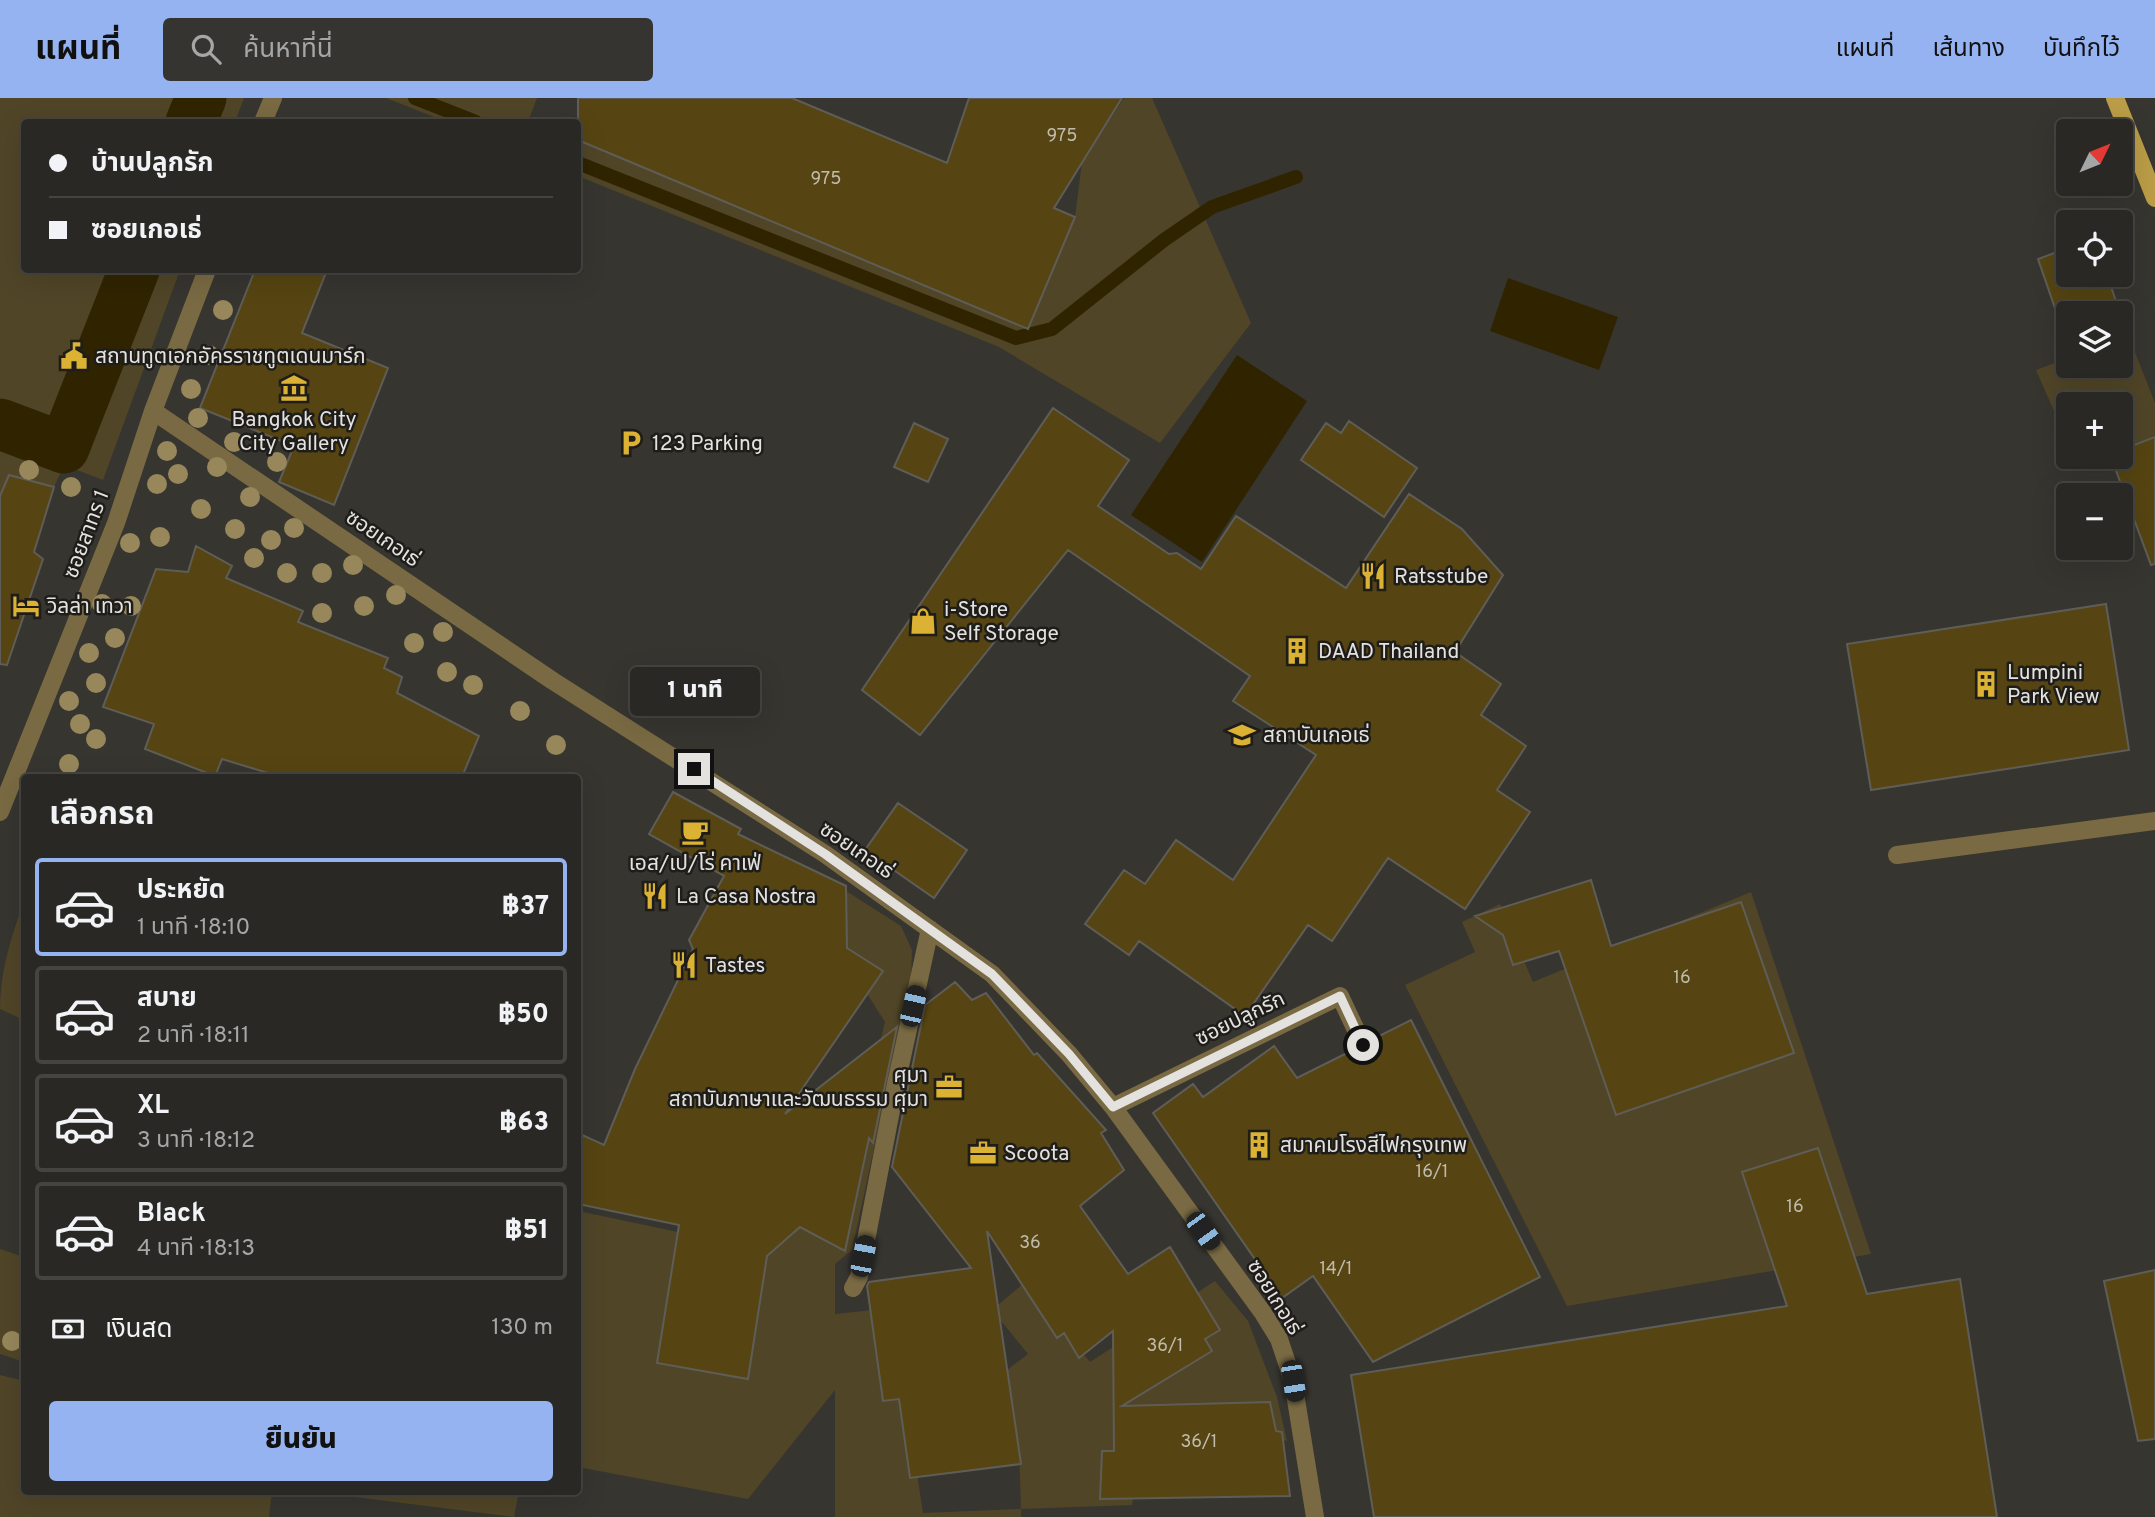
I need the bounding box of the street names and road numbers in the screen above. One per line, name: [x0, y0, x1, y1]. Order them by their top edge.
street label: ซอยสาทร 1: [58, 486, 117, 583]
street label: ซอยเกอเธ่: [340, 504, 425, 574]
street label: ซอยเกอเธ่: [814, 816, 899, 886]
street label: ซอยปลูกรัก: [1191, 986, 1290, 1053]
street label: ซอยเกอเธ่: [1240, 1255, 1308, 1341]

